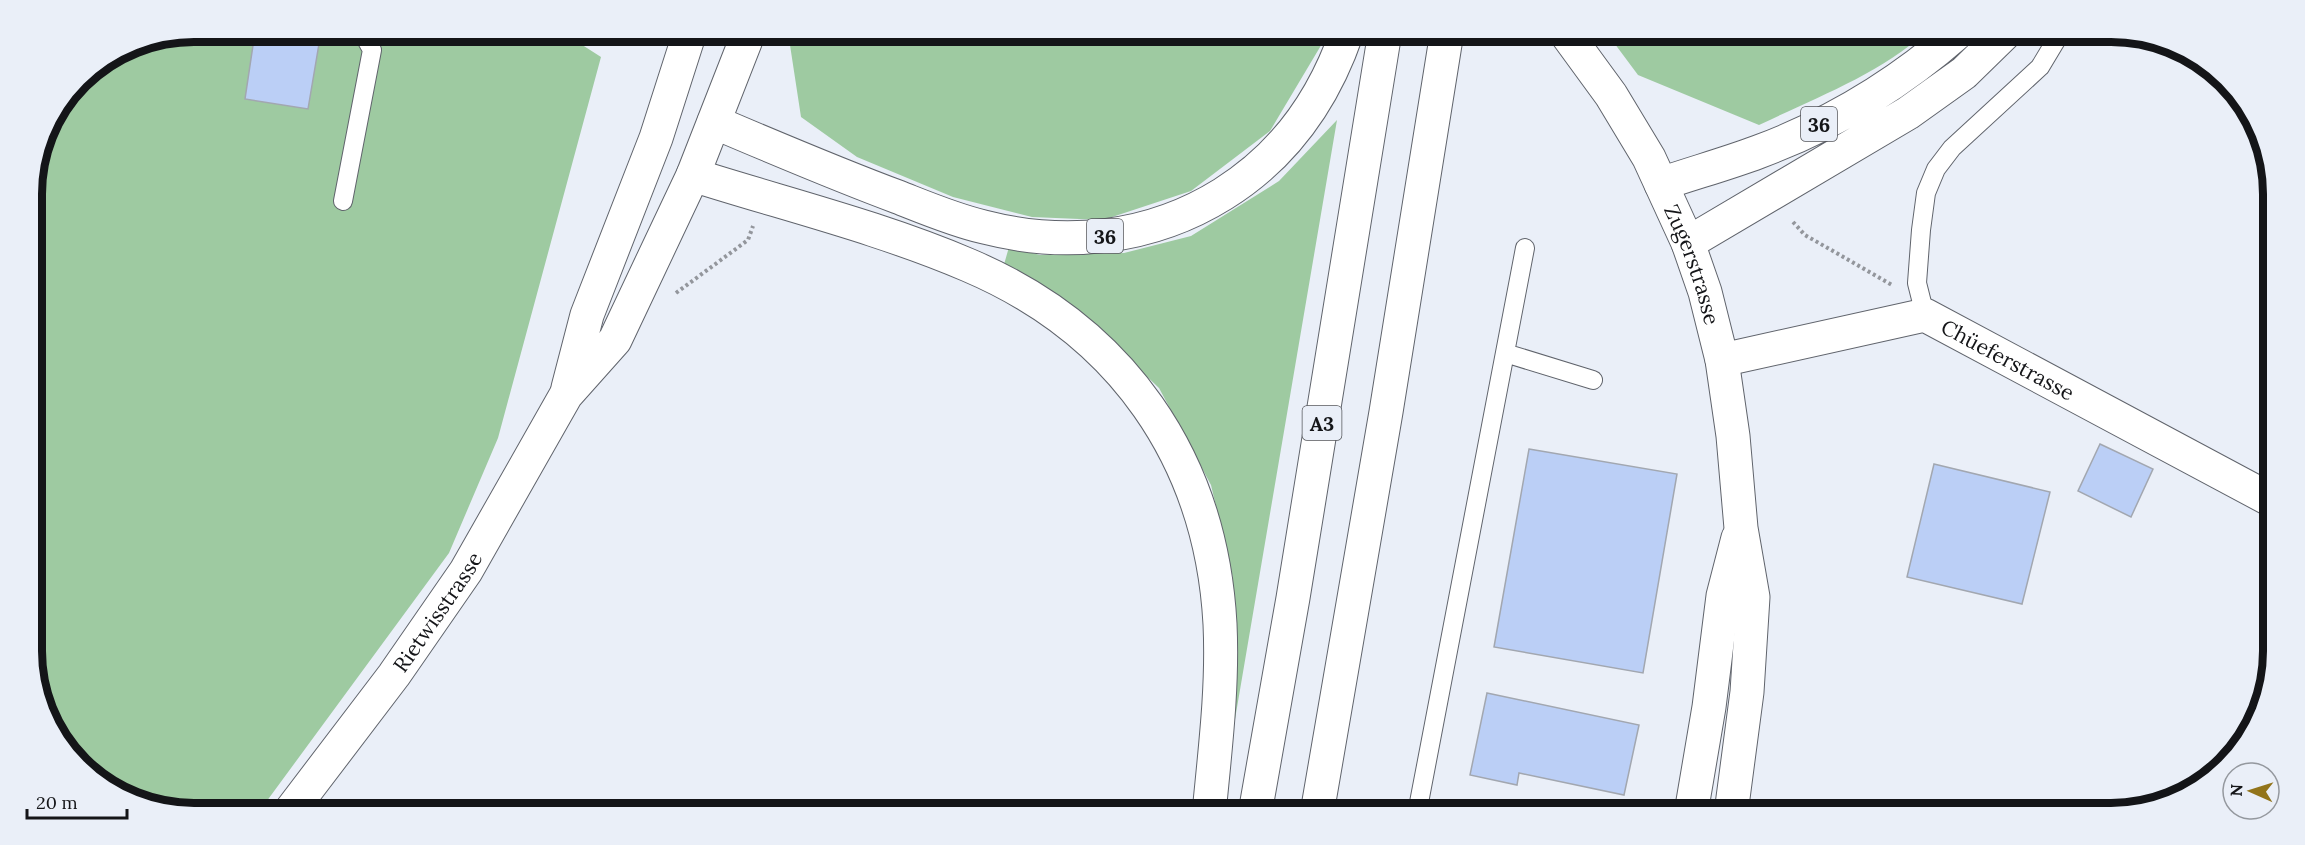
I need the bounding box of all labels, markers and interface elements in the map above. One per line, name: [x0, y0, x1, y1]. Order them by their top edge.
road number: 36: [1801, 107, 1837, 141]
street label: Zugerstrasse: [1659, 200, 1726, 327]
road number: 36: [1087, 219, 1123, 253]
street label: Chüeferstrasse: [1937, 313, 2079, 406]
road number: A3: [1302, 406, 1342, 440]
street label: Rietwisstrasse: [387, 547, 488, 677]
north arrow: [2221, 761, 2281, 821]
scale bar: [27, 782, 128, 820]
text: N: [2226, 784, 2246, 797]
text: 20 m: [36, 791, 78, 814]

